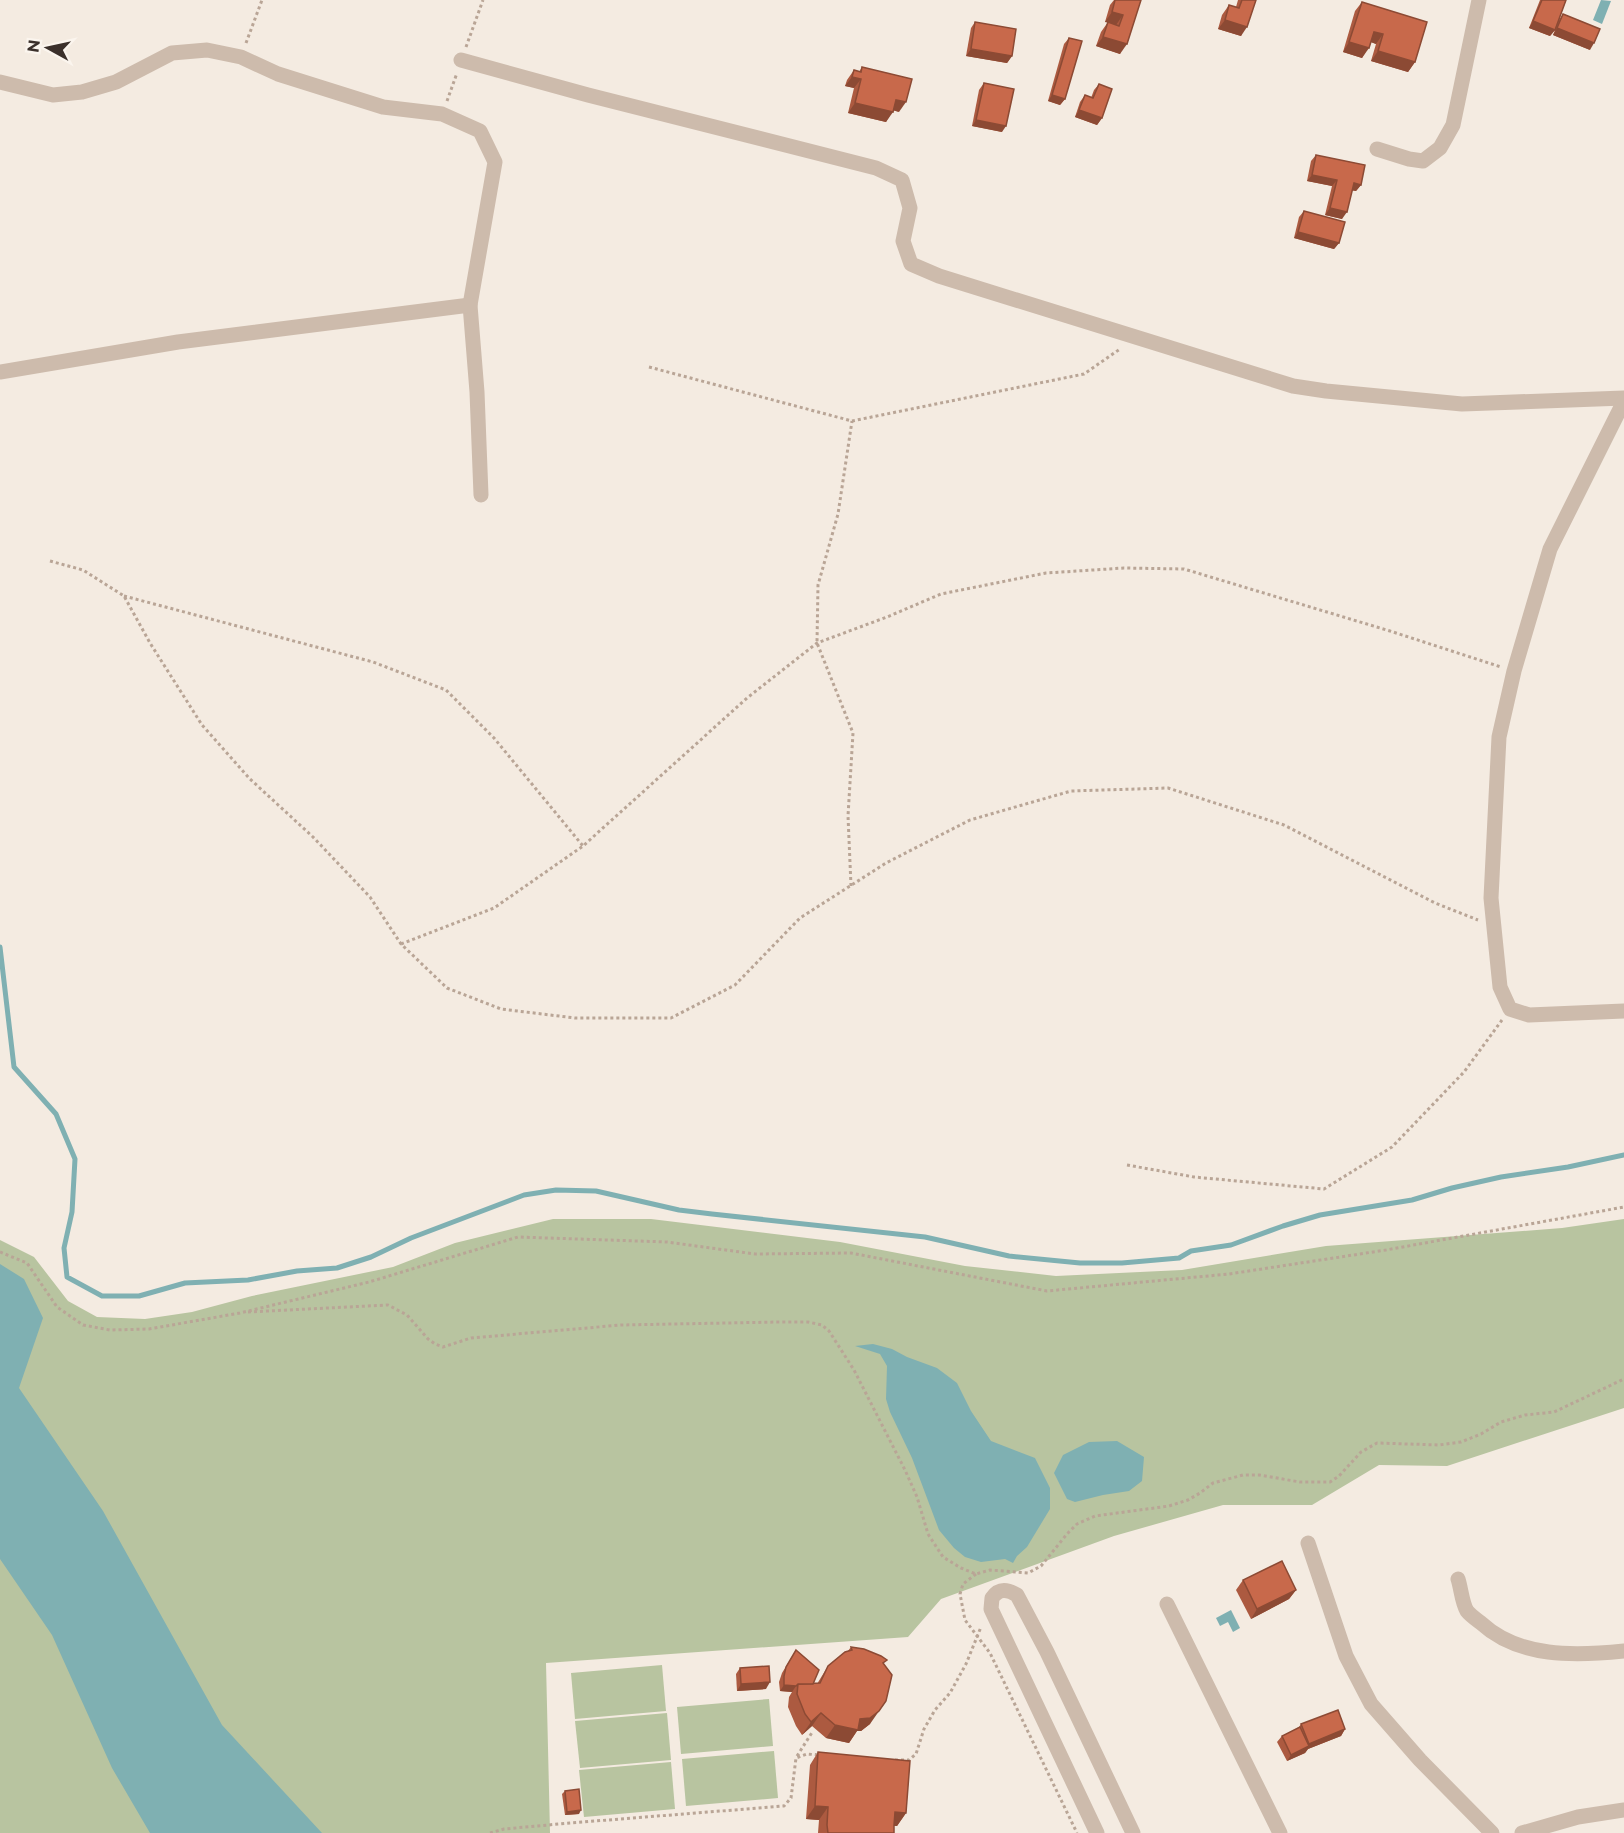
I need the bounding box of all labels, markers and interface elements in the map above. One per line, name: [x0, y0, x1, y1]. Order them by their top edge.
north arrow: [18, 18, 78, 78]
text: N: [23, 38, 44, 54]

